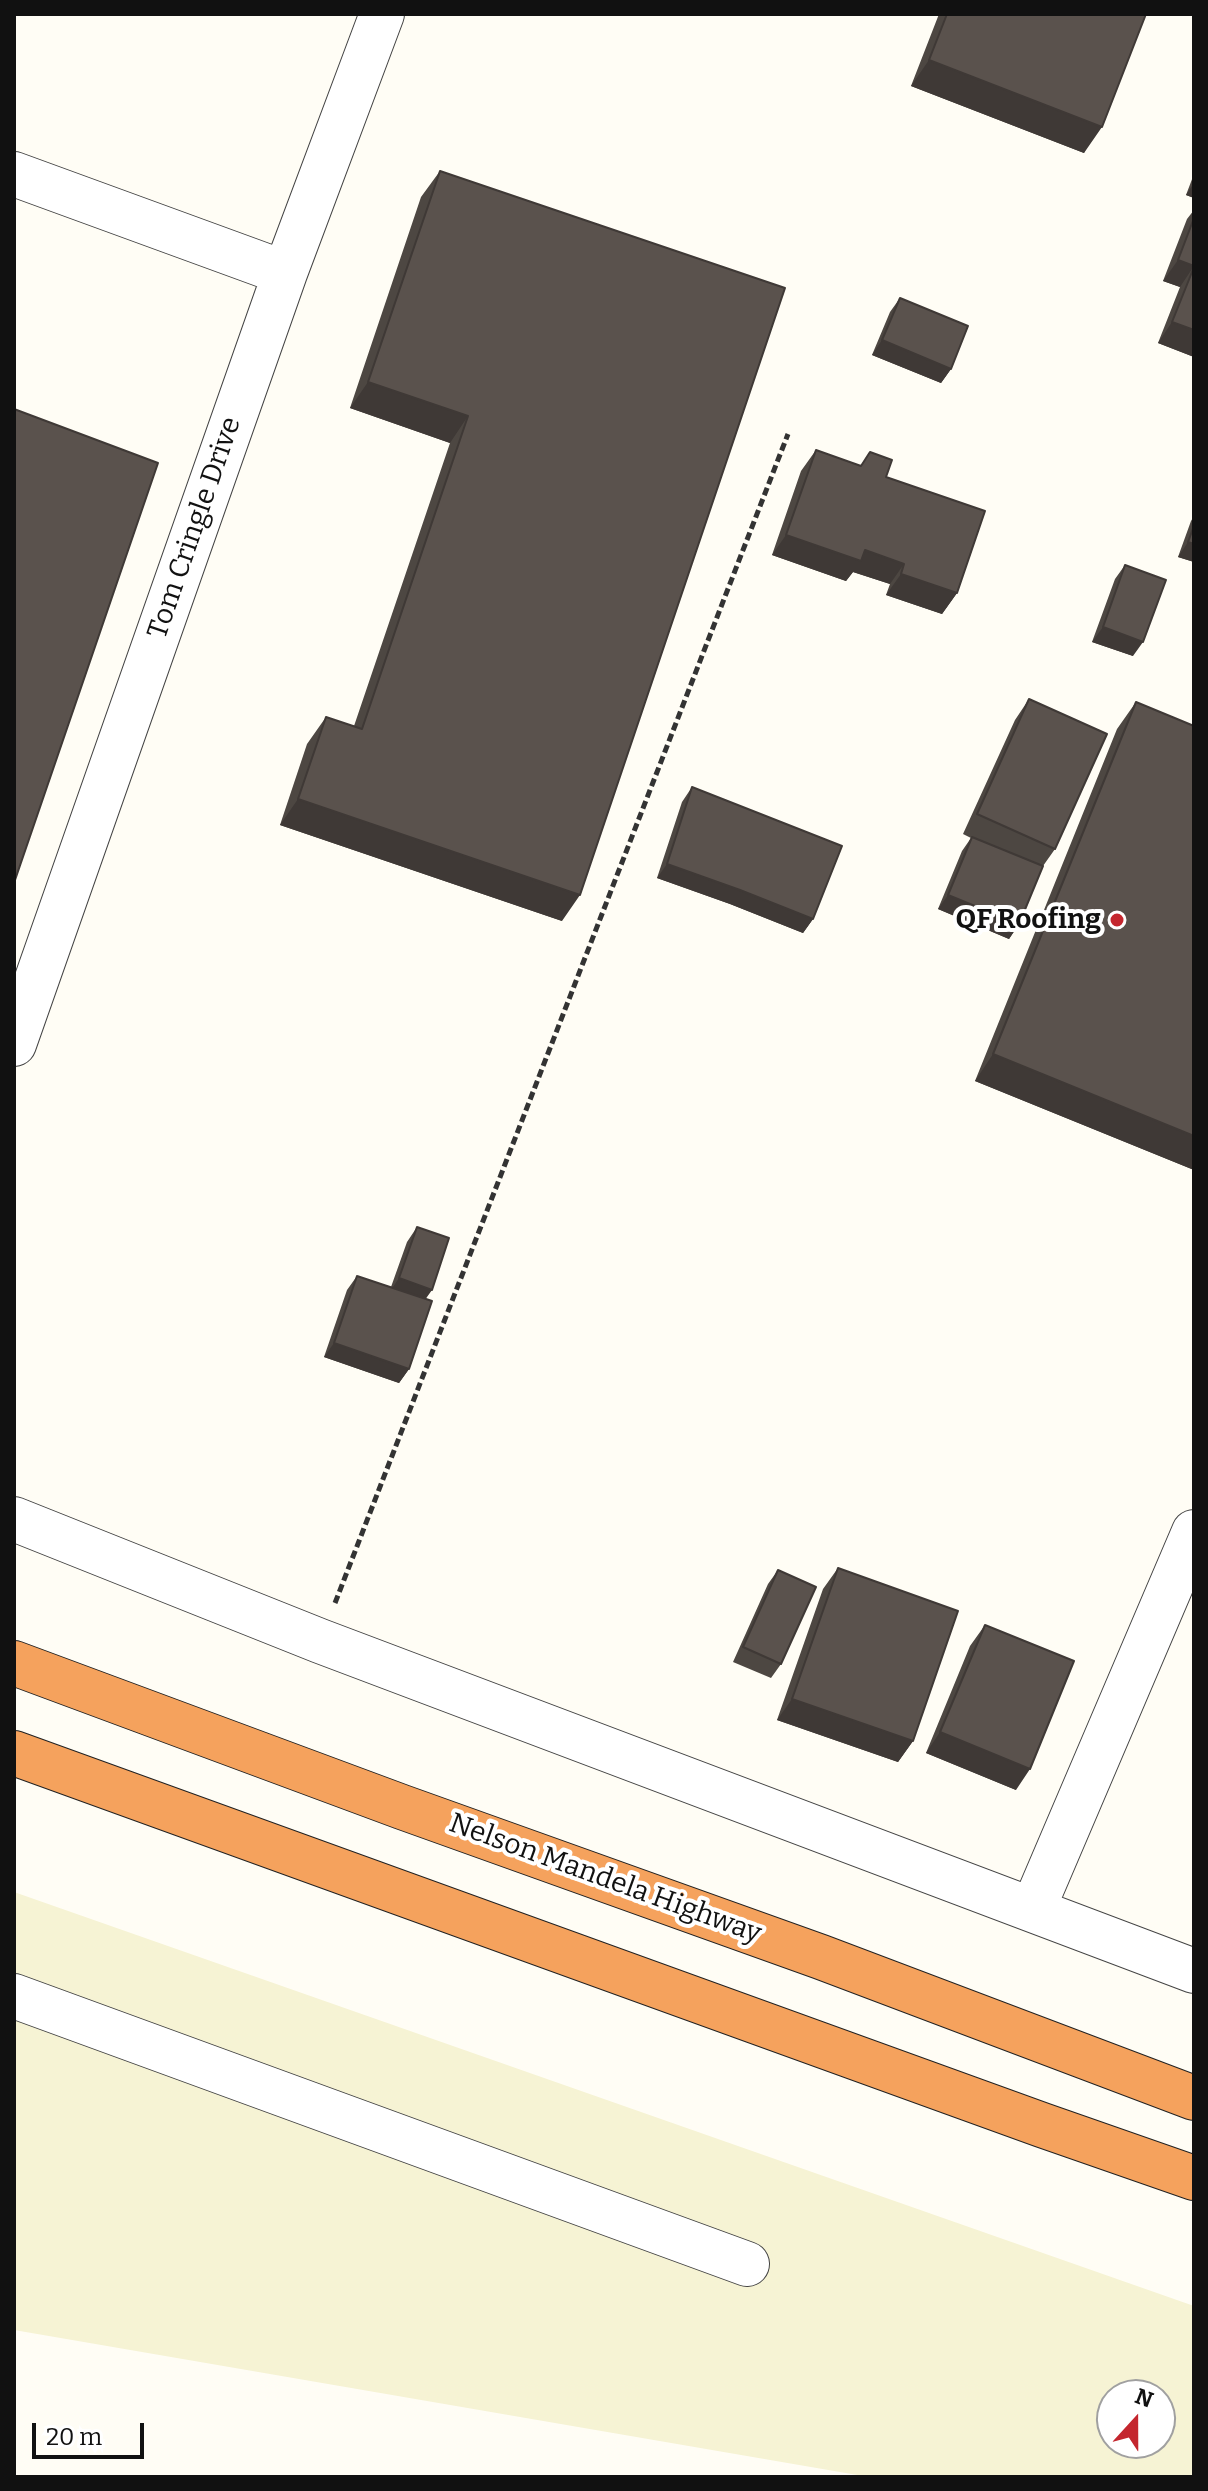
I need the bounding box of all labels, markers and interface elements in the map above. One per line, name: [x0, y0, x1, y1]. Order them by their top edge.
street label: Tom Cringle Drive: [141, 413, 249, 643]
place label: QF Roofing: [956, 903, 1101, 937]
marker: QF Roofing: [1108, 911, 1126, 929]
street label: Nelson Mandela Highway: [444, 1807, 766, 1951]
north arrow: [1096, 2379, 1176, 2459]
text: N: [1131, 2382, 1157, 2414]
scale bar: [36, 2407, 148, 2457]
text: 20 m: [46, 2423, 102, 2451]

